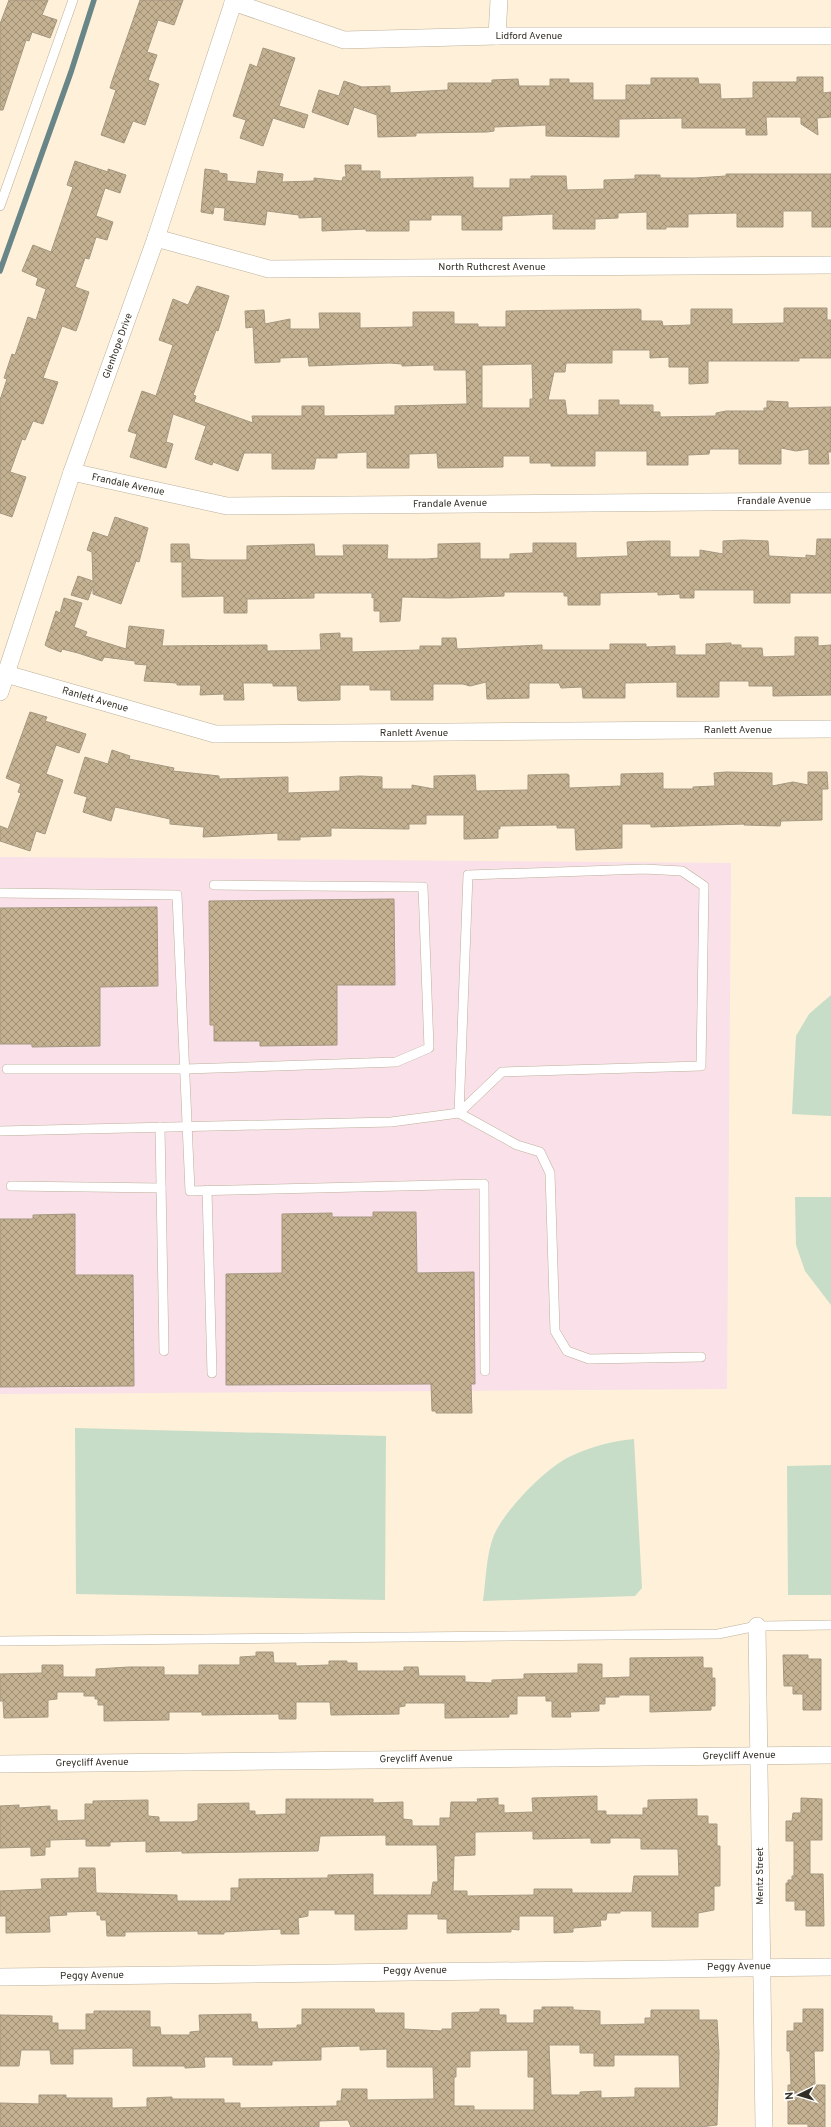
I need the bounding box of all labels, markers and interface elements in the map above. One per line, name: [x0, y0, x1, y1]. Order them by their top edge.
street label: Lidford Avenue: [495, 30, 563, 43]
street label: North Ruthcrest Avenue: [438, 261, 546, 274]
street label: Glenhope Drive: [100, 311, 136, 381]
street label: Frandale Avenue: [90, 471, 166, 499]
street label: Frandale Avenue: [737, 494, 811, 508]
street label: Frandale Avenue: [413, 497, 487, 511]
street label: Ranlett Avenue: [60, 684, 130, 716]
street label: Ranlett Avenue: [704, 724, 772, 737]
street label: Ranlett Avenue: [380, 727, 448, 740]
street label: Greycliff Avenue: [702, 1749, 776, 1763]
street label: Greycliff Avenue: [379, 1752, 453, 1766]
street label: Greycliff Avenue: [55, 1756, 129, 1770]
street label: Mentz Street: [754, 1847, 767, 1905]
street label: Peggy Avenue: [707, 1960, 771, 1974]
street label: Peggy Avenue: [383, 1964, 447, 1978]
street label: Peggy Avenue: [60, 1969, 124, 1983]
north arrow: [779, 2075, 819, 2115]
text: N: [783, 2091, 797, 2100]

